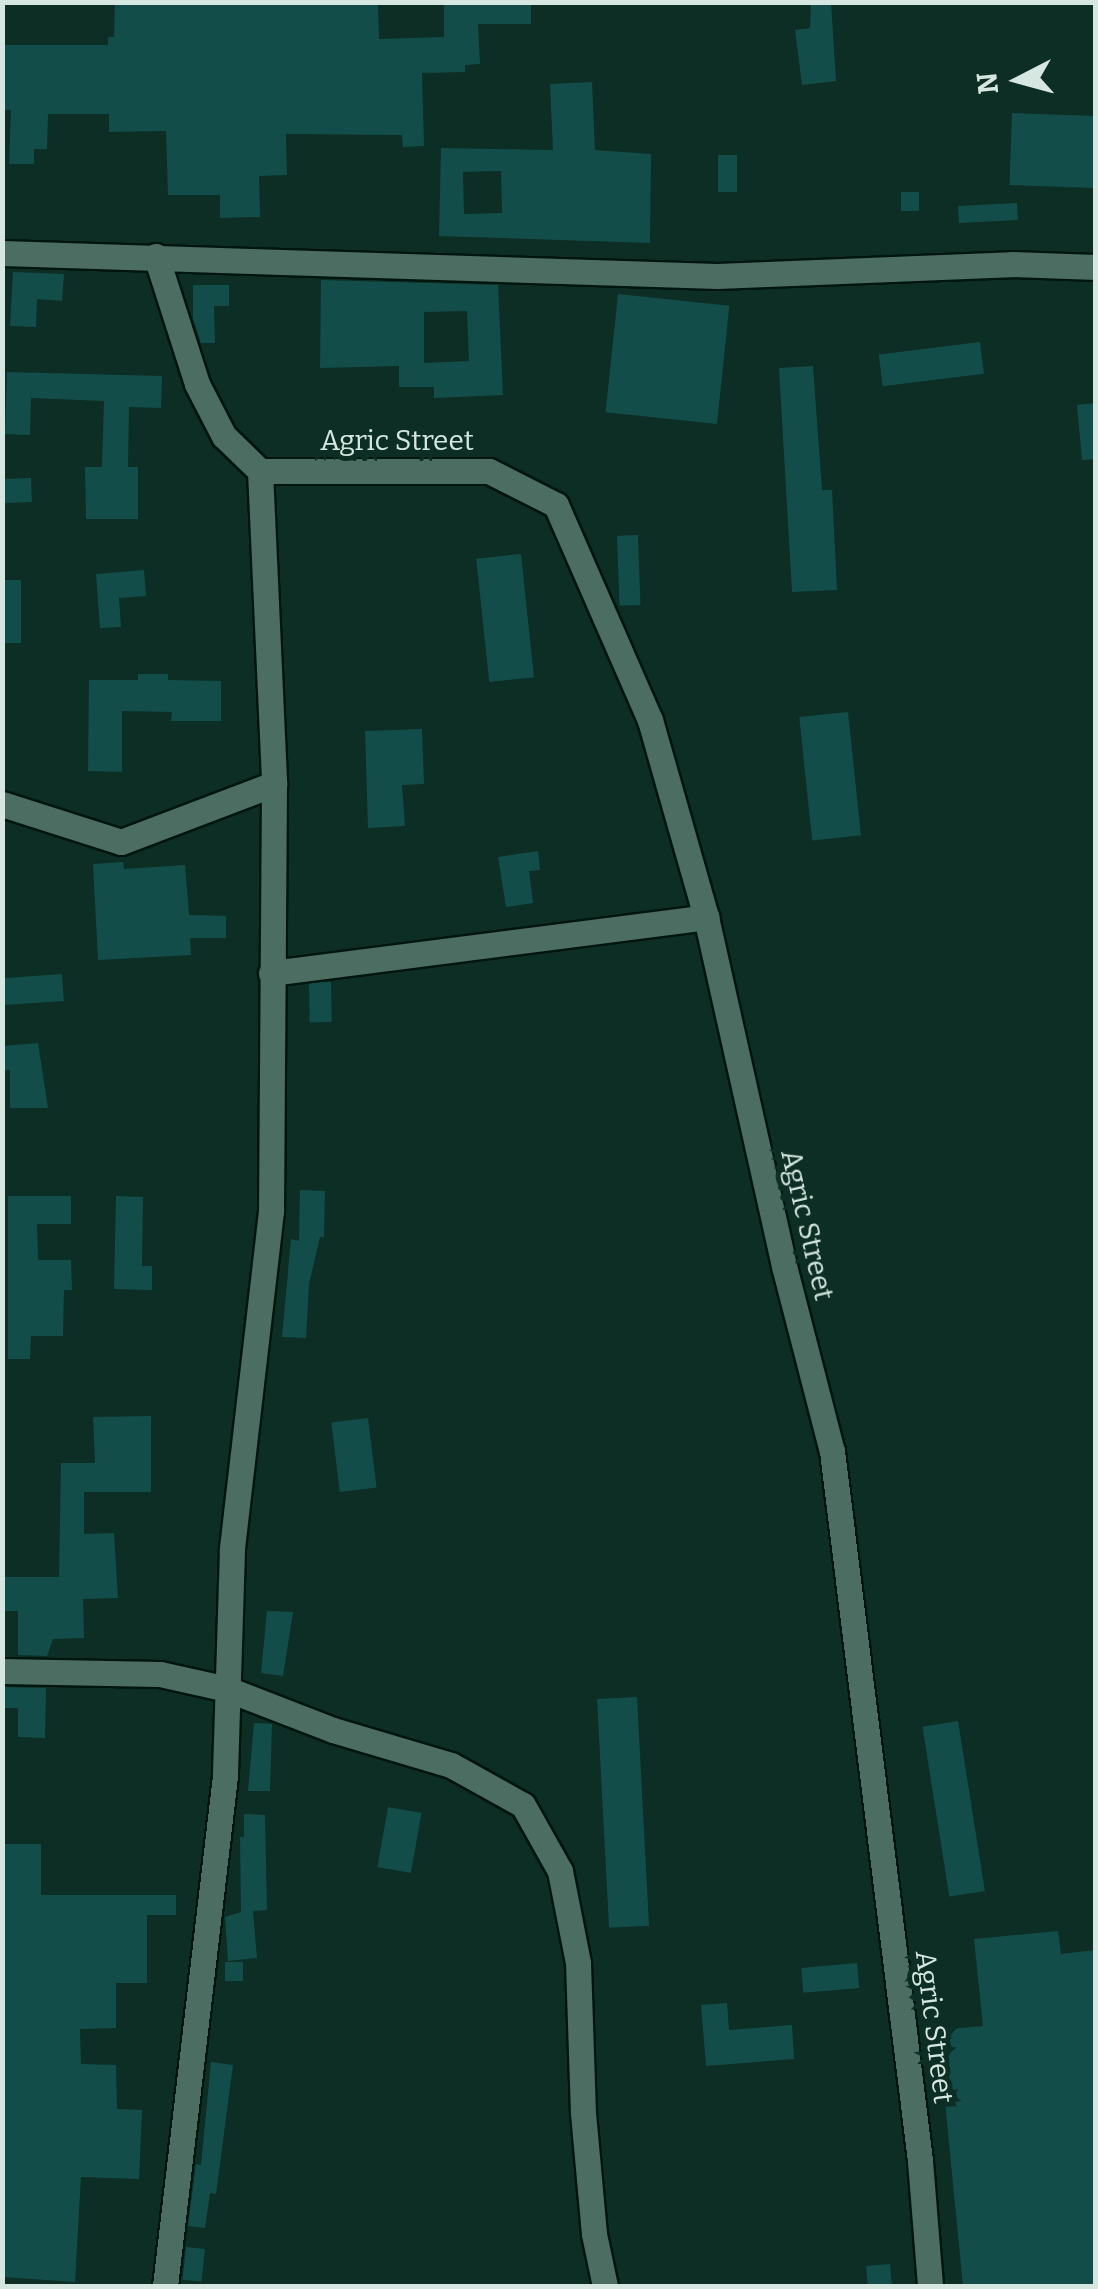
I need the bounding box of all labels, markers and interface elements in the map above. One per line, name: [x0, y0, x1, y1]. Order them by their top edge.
north arrow: [968, 30, 1068, 130]
text: N: [970, 71, 1005, 96]
street label: Agric Street: [320, 424, 474, 458]
street label: Agric Street: [773, 1146, 841, 1304]
street label: Agric Street: [908, 1949, 960, 2105]

